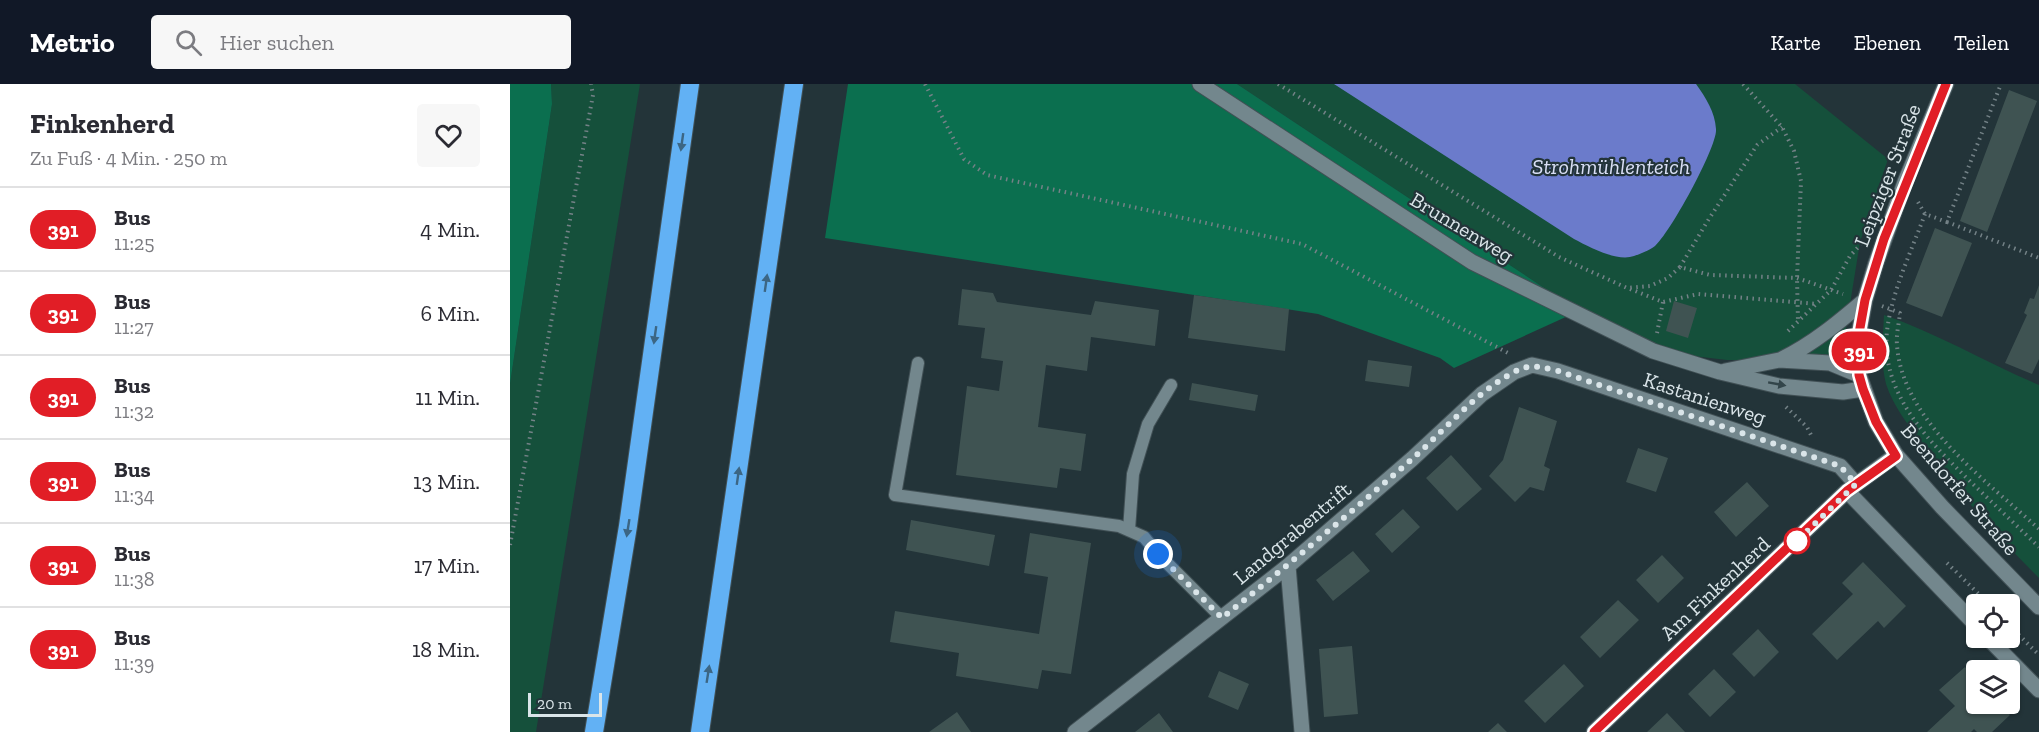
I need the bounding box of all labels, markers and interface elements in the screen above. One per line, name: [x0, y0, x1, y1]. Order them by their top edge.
search box: [151, 15, 571, 69]
text: Metrio: [30, 26, 115, 59]
icon: search: [172, 26, 205, 59]
text: Hier suchen: [220, 29, 334, 56]
text: Karte: [1771, 30, 1821, 55]
text: Ebenen: [1854, 30, 1921, 55]
text: Teilen: [1954, 30, 2009, 55]
street label: Leipziger Straße: [1848, 100, 1926, 250]
button: heart: [417, 104, 480, 167]
text: Finkenherd: [30, 107, 174, 140]
one-way arrow: [678, 133, 687, 152]
text: Zu Fuß · 4 Min. · 250 m: [30, 146, 227, 170]
water label: Strohmühlenteich: [1532, 153, 1690, 180]
street label: Brunnenweg: [1406, 186, 1519, 268]
text: Bus: [114, 204, 151, 231]
text: 4 Min.: [420, 216, 480, 243]
text: 391: [48, 217, 78, 242]
text: 11:25: [114, 231, 154, 255]
one-way arrow: [761, 274, 770, 293]
text: Bus: [114, 288, 151, 315]
text: 6 Min.: [421, 300, 480, 327]
text: 391: [48, 301, 78, 326]
text: 11:27: [114, 315, 154, 339]
one-way arrow: [651, 326, 660, 345]
line badge: 391: [1824, 332, 1894, 370]
text: 391: [1844, 339, 1874, 364]
street label: Kastanienweg: [1641, 366, 1770, 430]
text: Bus: [114, 372, 151, 399]
one-way arrow: [1767, 380, 1786, 389]
text: 11 Min.: [415, 384, 480, 411]
text: 391: [48, 385, 78, 410]
text: 11:32: [114, 399, 154, 423]
street label: Beendorfer Straße: [1896, 418, 2024, 560]
text: Bus: [114, 456, 151, 483]
one-way arrow: [733, 467, 742, 486]
text: 13 Min.: [413, 468, 480, 495]
text: 391: [48, 469, 78, 494]
street label: Landgrabentrift: [1228, 476, 1356, 589]
text: 11:34: [114, 483, 154, 507]
one-way arrow: [623, 519, 632, 538]
unlabelled marker: [1784, 528, 1810, 554]
street label: Am Finkenherd: [1655, 531, 1775, 645]
your location: [1143, 539, 1173, 569]
text: Bus: [114, 540, 151, 567]
text: 17 Min.: [414, 552, 480, 579]
text: 391: [48, 553, 78, 578]
text: 11:38: [114, 567, 154, 591]
map controls: [1966, 594, 2020, 714]
button: locate: [1966, 594, 2020, 648]
text: Bus: [114, 624, 151, 651]
text: 18 Min.: [412, 636, 480, 663]
text: 391: [48, 637, 78, 662]
text: 11:39: [114, 651, 154, 675]
button: layers: [1966, 660, 2020, 714]
one-way arrow: [704, 665, 713, 684]
scale bar: [528, 690, 602, 718]
text: 20 m: [537, 694, 572, 713]

